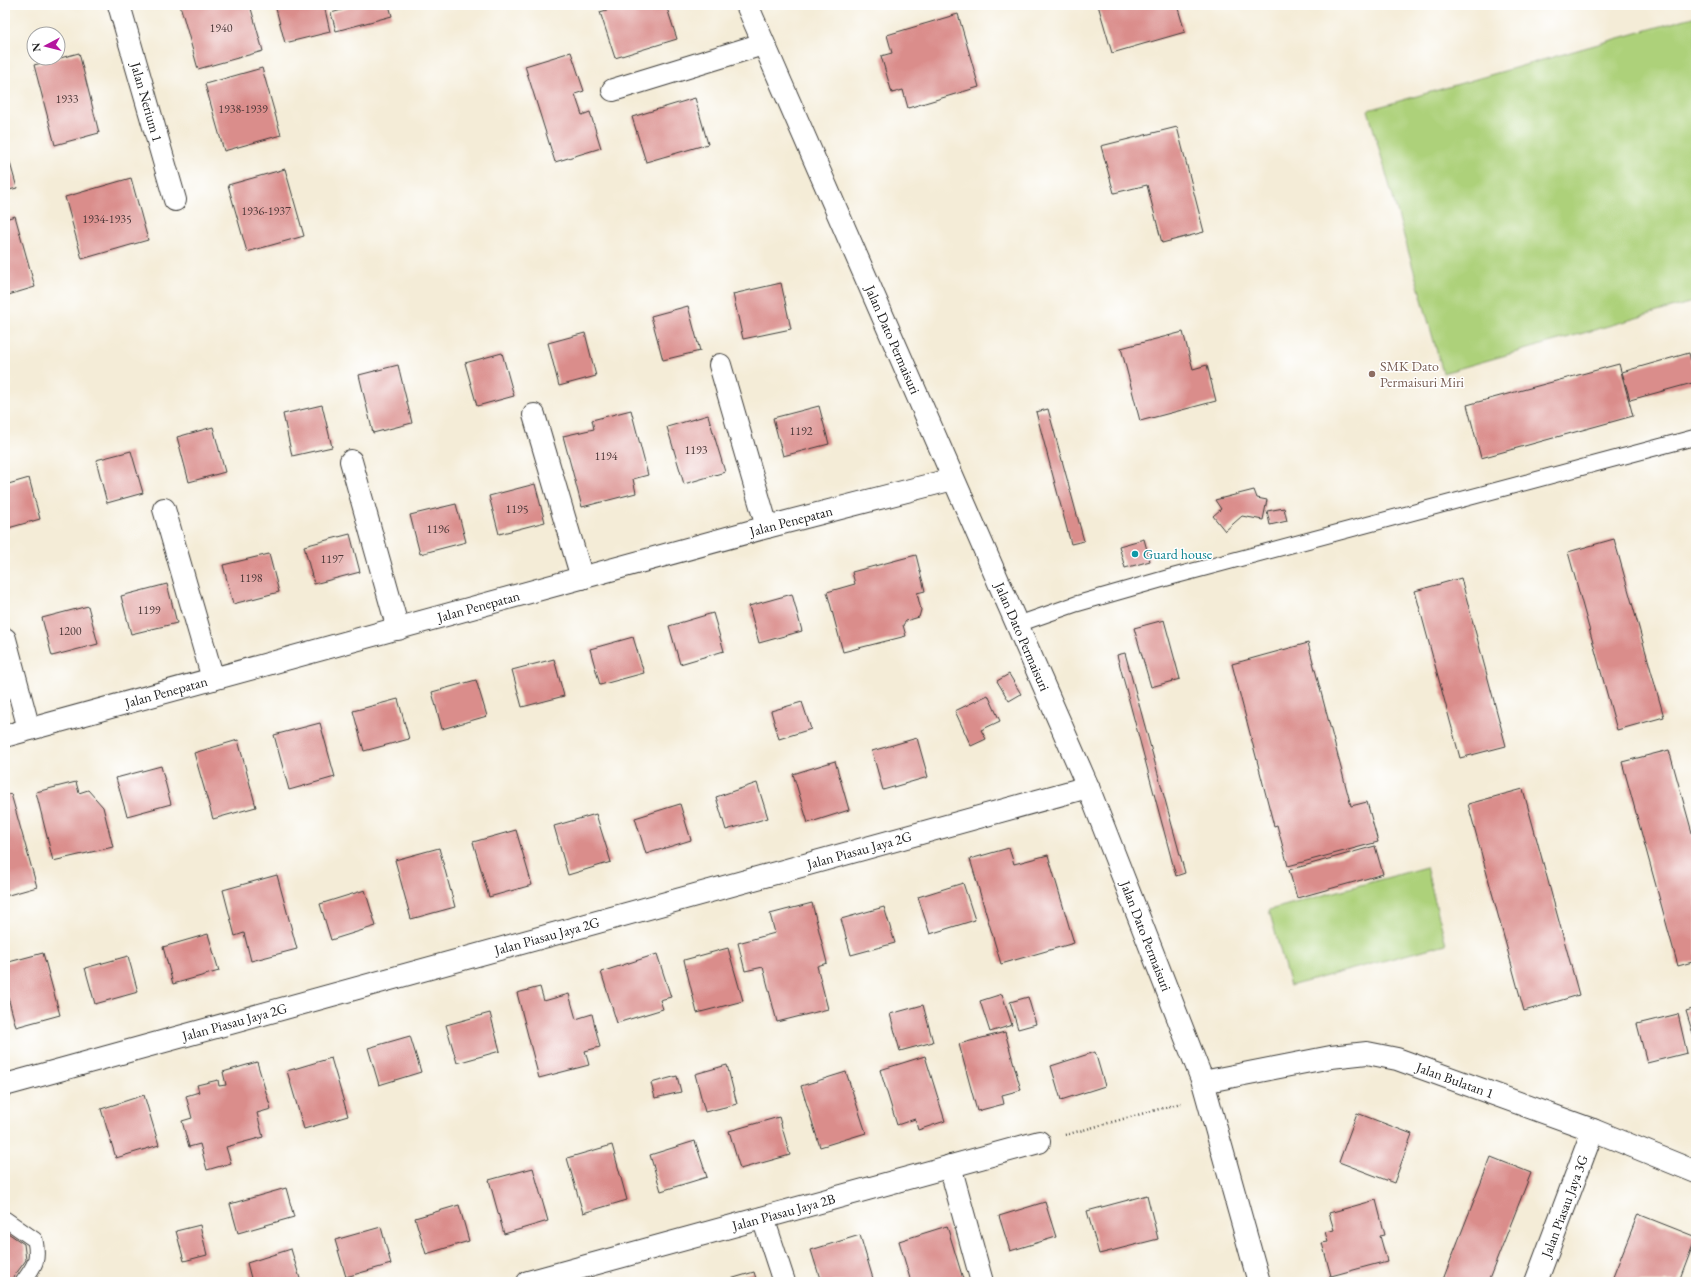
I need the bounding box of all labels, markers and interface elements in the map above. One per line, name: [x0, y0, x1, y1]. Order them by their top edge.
house number: 1940: [209, 20, 233, 36]
north arrow: [26, 26, 66, 66]
text: N: [29, 42, 44, 52]
street label: Jalan Nerium 1: [127, 59, 167, 144]
house number: 1933: [55, 91, 79, 107]
house number: 1938-1939: [218, 101, 268, 117]
house number: 1936-1937: [241, 203, 291, 219]
house number: 1934-1935: [82, 211, 132, 227]
street label: Jalan Dato Permaisuri: [861, 281, 925, 397]
place label: SMK Dato Permaisuri Miri: [1380, 357, 1465, 391]
marker: SMK Dato Permaisuri Miri: [1367, 369, 1377, 379]
house number: 1192: [789, 423, 813, 439]
house number: 1193: [684, 442, 708, 458]
house number: 1194: [594, 448, 618, 464]
house number: 1195: [505, 501, 529, 517]
street label: Jalan Penepatan: [747, 501, 835, 541]
house number: 1196: [426, 521, 450, 537]
place label: Guard house: [1143, 545, 1213, 563]
marker: Guard house: [1130, 549, 1140, 559]
house number: 1197: [320, 551, 344, 567]
house number: 1198: [239, 570, 263, 586]
street label: Jalan Dato Permaisuri: [990, 578, 1054, 694]
street label: Jalan Penepatan: [434, 586, 522, 626]
house number: 1199: [137, 602, 161, 618]
house number: 1200: [58, 623, 82, 639]
street label: Jalan Penepatan: [122, 672, 210, 712]
street label: Jalan Piasau Jaya 2G: [804, 827, 914, 873]
street label: Jalan Dato Permaisuri: [1116, 877, 1176, 994]
street label: Jalan Piasau Jaya 2G: [491, 913, 601, 959]
street label: Jalan Piasau Jaya 2G: [179, 999, 289, 1045]
street label: Jalan Bulatan 1: [1413, 1057, 1496, 1102]
street label: Jalan Piasau Jaya 3G: [1537, 1152, 1592, 1261]
street label: Jalan Piasau Jaya 2B: [729, 1189, 837, 1235]

